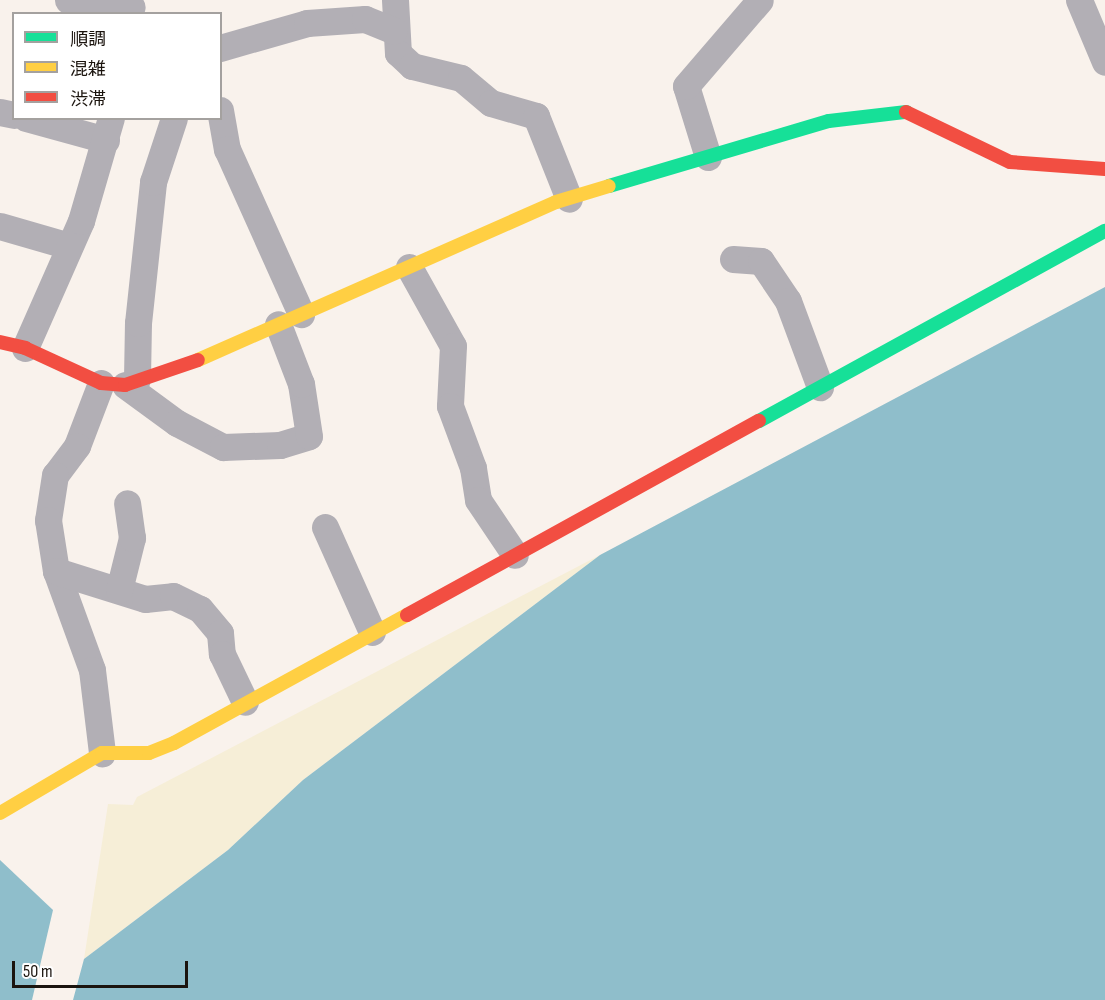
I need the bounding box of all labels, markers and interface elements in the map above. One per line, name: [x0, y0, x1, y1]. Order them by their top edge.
legend: [12, 12, 222, 120]
text: 順調: [70, 29, 106, 50]
text: 混雑: [70, 59, 106, 80]
text: 渋滞: [70, 89, 106, 110]
scale bar: [15, 949, 190, 987]
text: 50 m: [23, 961, 53, 982]

